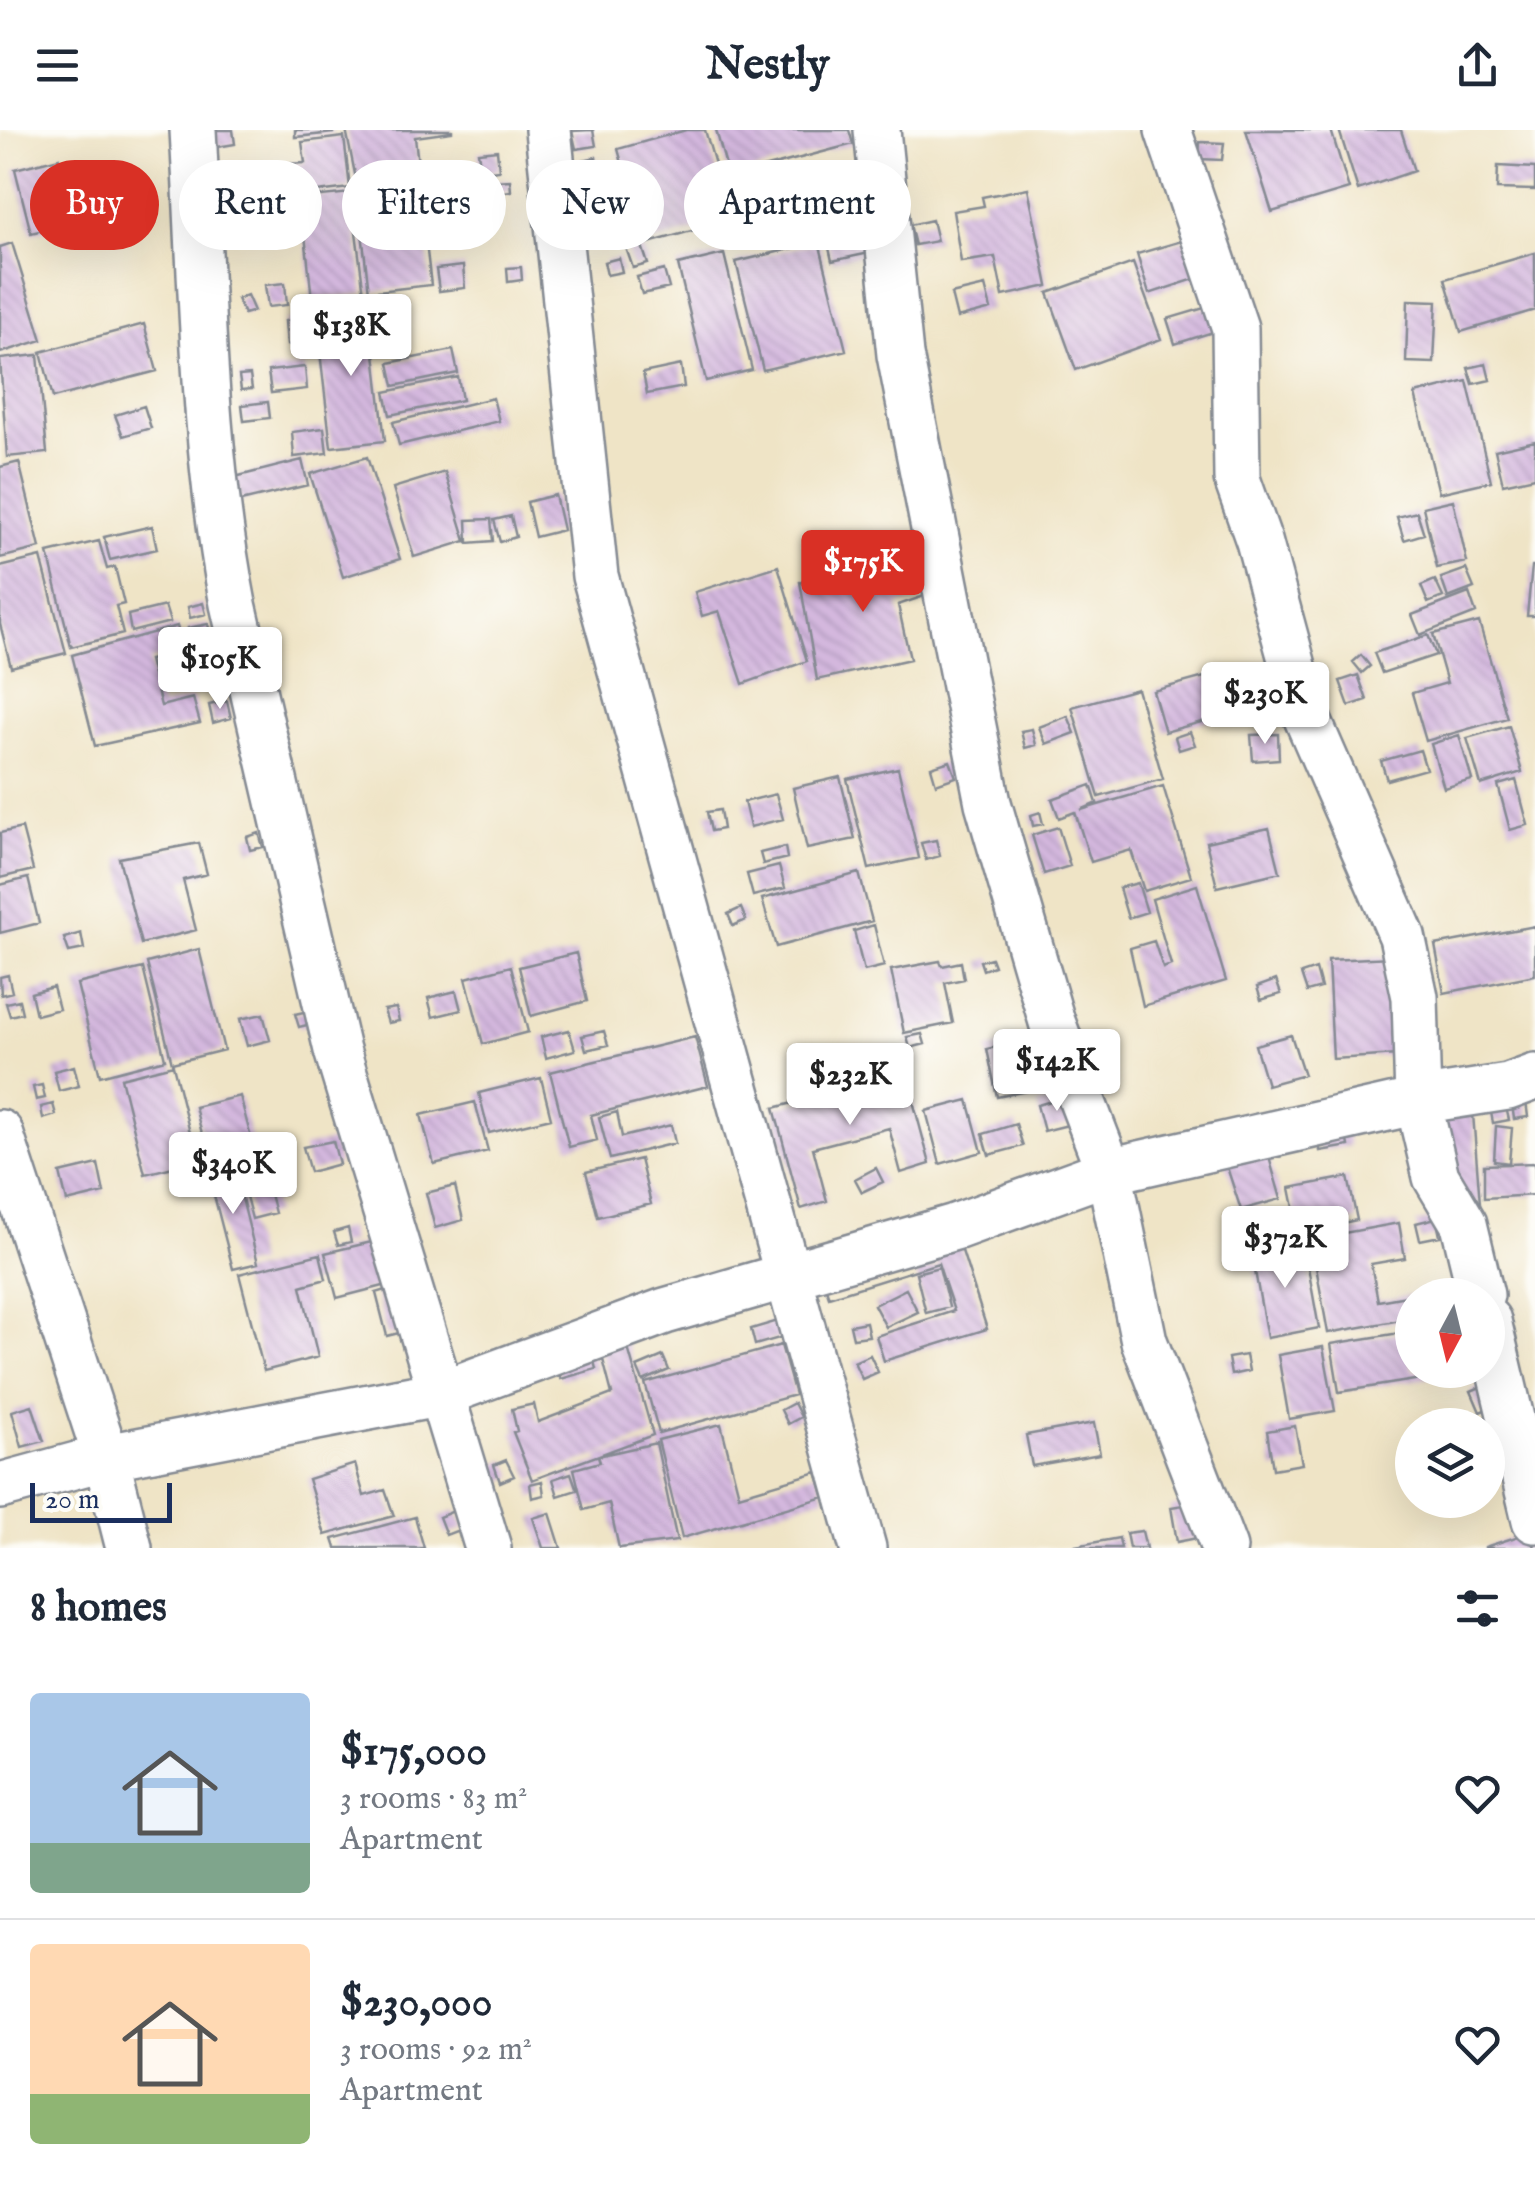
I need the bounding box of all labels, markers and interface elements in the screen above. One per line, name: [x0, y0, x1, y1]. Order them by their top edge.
text: Nestly: [706, 37, 829, 94]
icon: menu: [30, 38, 85, 93]
icon: share: [1450, 38, 1505, 93]
chip: Buy: [30, 160, 159, 250]
chip: Rent: [179, 160, 322, 250]
chip: Filters: [342, 160, 506, 250]
chip: New: [526, 160, 664, 250]
chip: Apartment: [684, 160, 911, 250]
pin: $138K: [281, 294, 421, 379]
text: $138K: [312, 306, 390, 347]
pin: $175K: [793, 530, 933, 615]
text: $175K: [823, 542, 903, 583]
pin: $105K: [150, 627, 290, 712]
text: $105K: [180, 639, 260, 680]
pin: $230K: [1195, 662, 1335, 747]
text: $230K: [1223, 674, 1307, 715]
pin: $142K: [987, 1029, 1127, 1114]
text: $142K: [1015, 1041, 1099, 1082]
pin: $232K: [780, 1043, 920, 1128]
text: $232K: [809, 1055, 891, 1096]
pin: $340K: [163, 1132, 303, 1217]
text: $340K: [191, 1144, 275, 1185]
pin: $372K: [1215, 1206, 1355, 1291]
text: $372K: [1244, 1218, 1326, 1259]
north arrow: [1395, 1278, 1505, 1388]
map controls: [1395, 1278, 1505, 1518]
button: layers: [1395, 1408, 1505, 1518]
scale bar: [30, 1478, 172, 1522]
text: 20 m: [45, 1483, 100, 1518]
icon: filters: [1450, 1581, 1505, 1636]
text: 8 homes: [30, 1582, 167, 1635]
text: $175,000: [340, 1726, 487, 1779]
icon: home: [110, 1733, 230, 1853]
icon: heart: [1450, 1766, 1505, 1821]
text: 3 rooms · 83 m²: [340, 1779, 527, 1820]
text: Apartment: [340, 1820, 483, 1861]
text: $230,000: [340, 1977, 492, 2030]
icon: home: [110, 1984, 230, 2104]
icon: heart: [1450, 2017, 1505, 2072]
text: 3 rooms · 92 m²: [340, 2030, 532, 2071]
text: Apartment: [340, 2071, 483, 2112]

